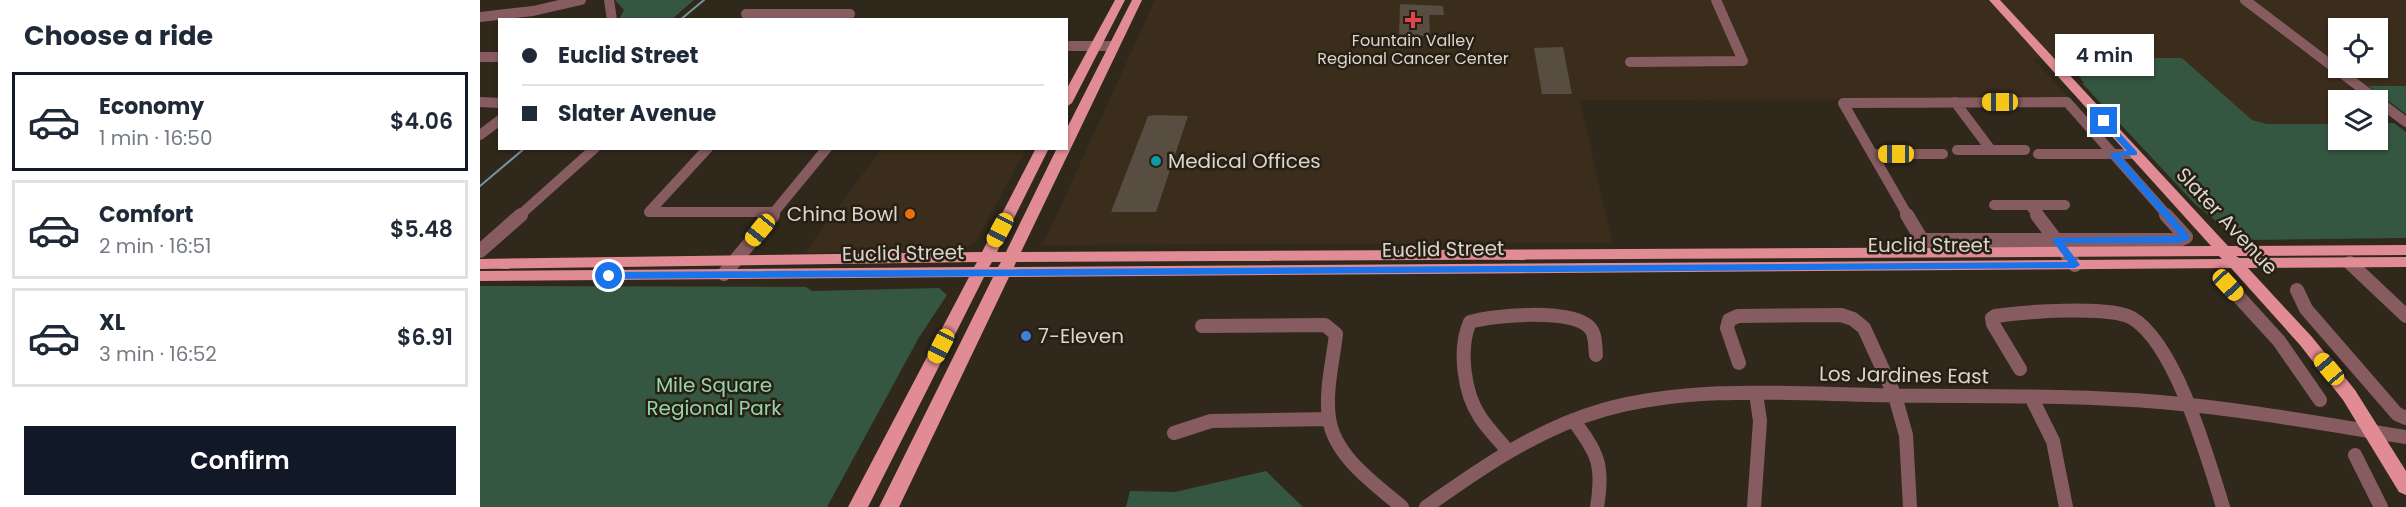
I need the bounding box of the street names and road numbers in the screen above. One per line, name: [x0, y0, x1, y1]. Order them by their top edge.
street label: Slater Avenue: [2170, 161, 2284, 281]
street label: Euclid Street: [1868, 231, 1990, 259]
street label: Euclid Street: [1382, 234, 1504, 264]
street label: Euclid Street: [842, 238, 964, 268]
street label: Los Jardines East: [1819, 360, 1989, 390]

